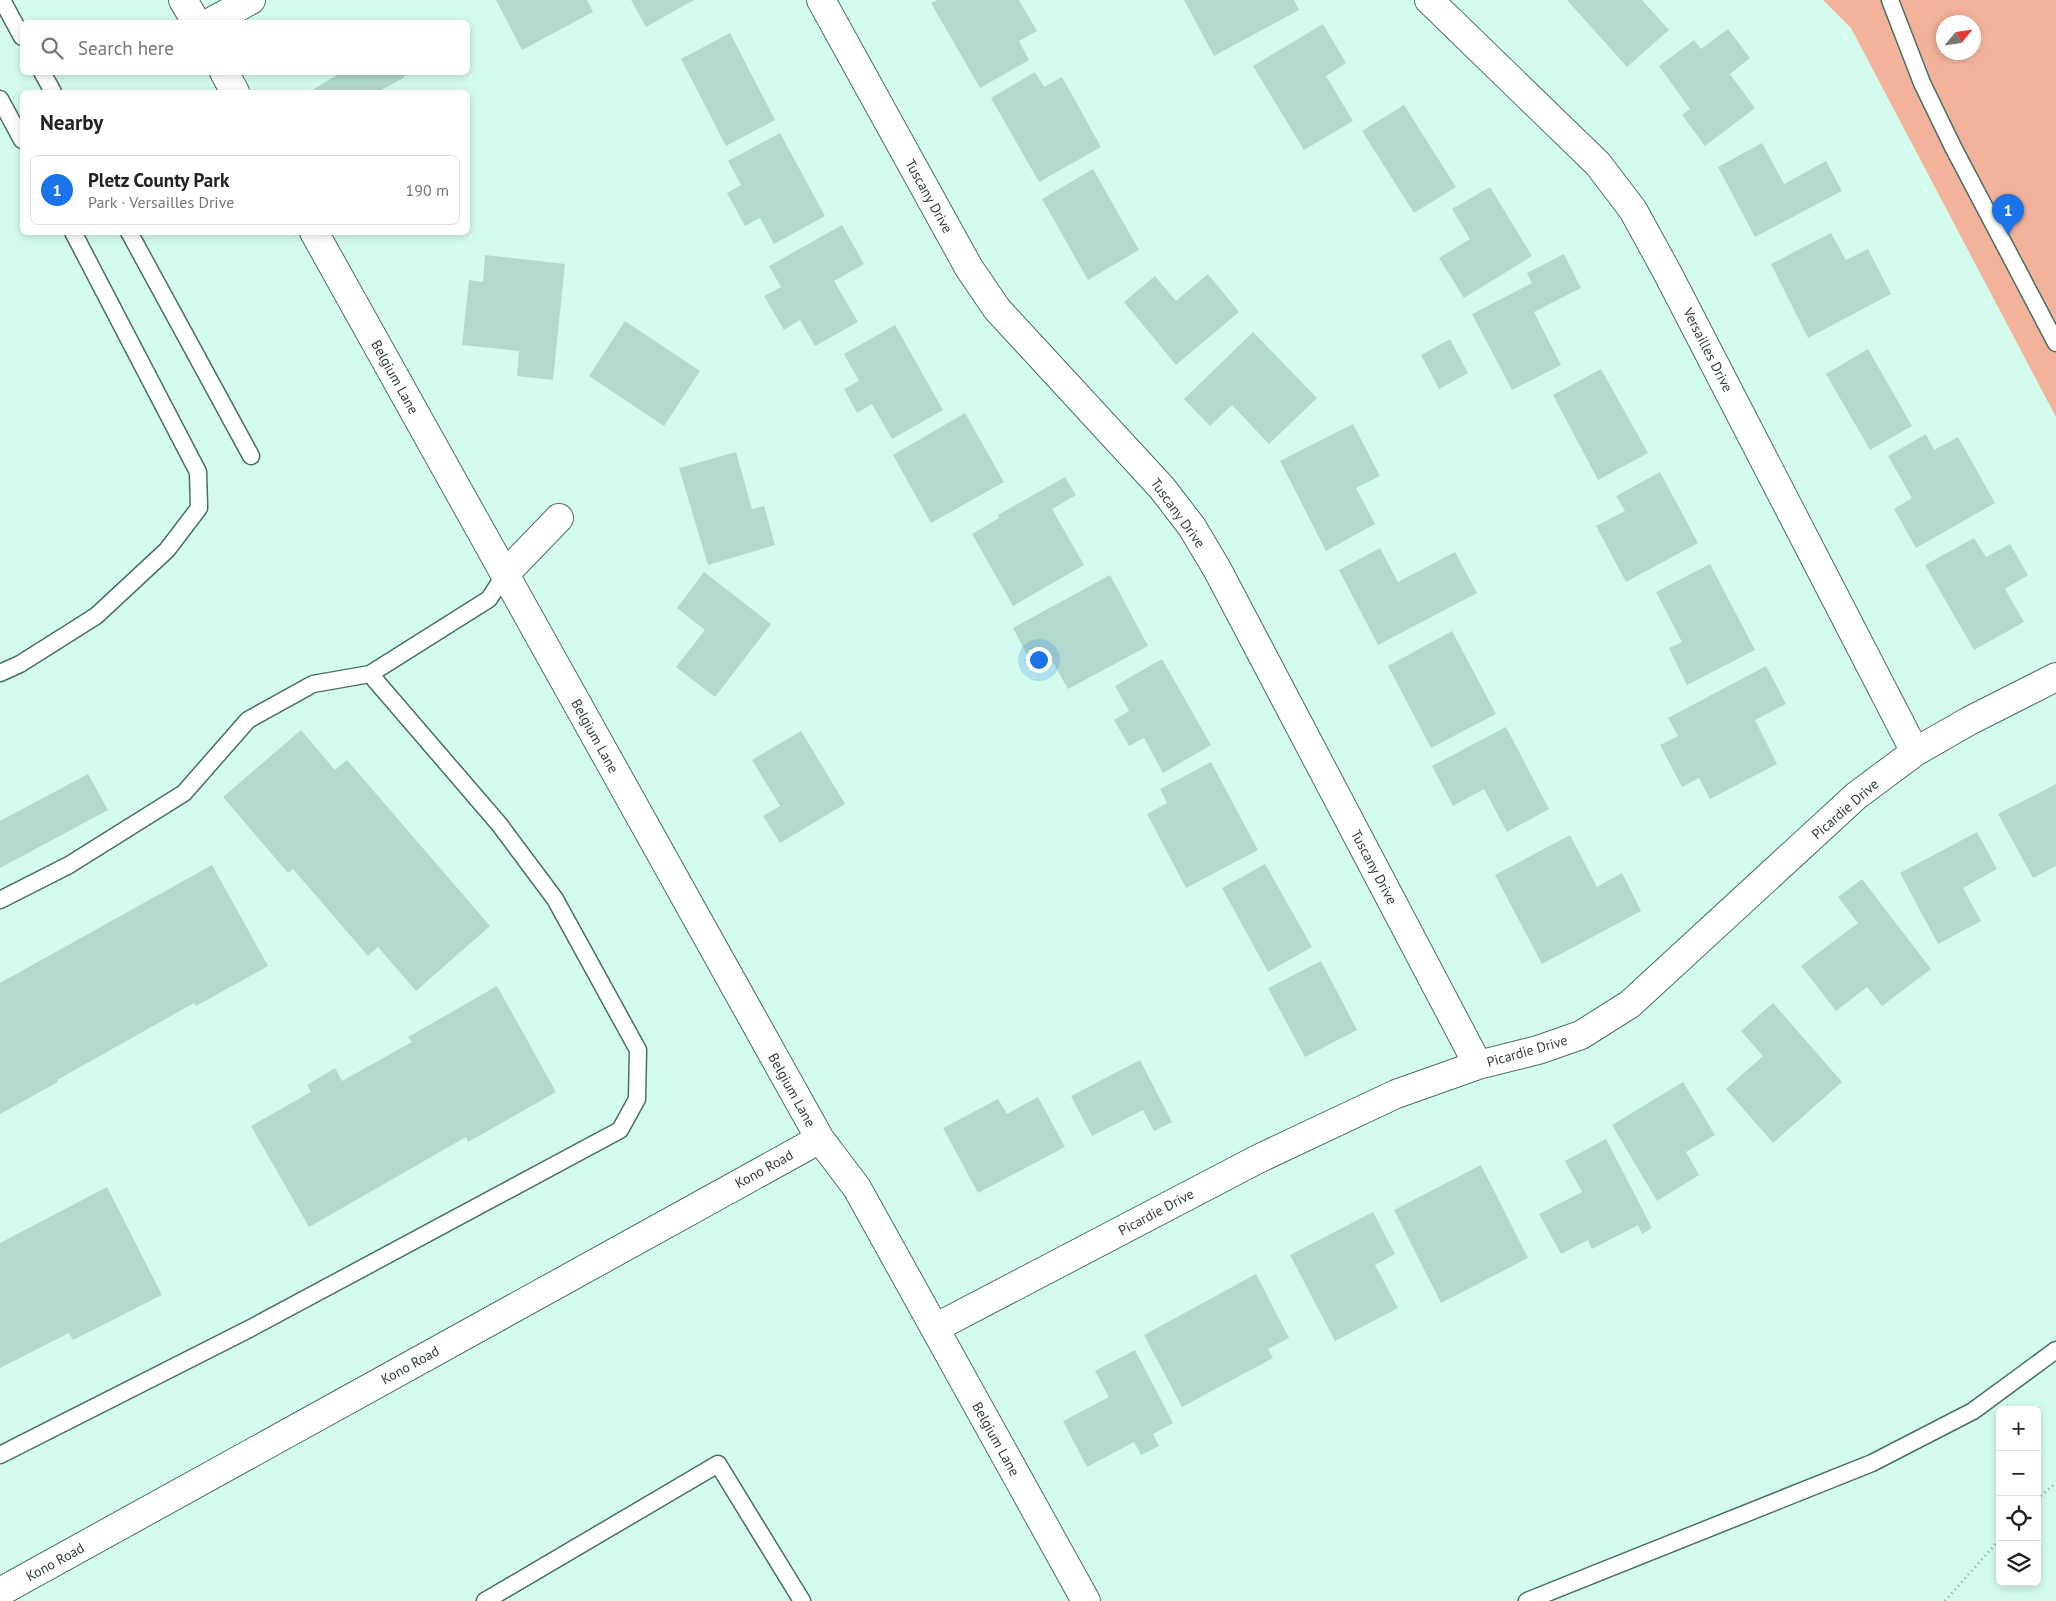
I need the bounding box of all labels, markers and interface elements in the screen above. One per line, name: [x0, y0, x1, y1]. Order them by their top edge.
north arrow: [1936, 15, 1981, 60]
search box: [20, 20, 470, 75]
icon: search: [38, 34, 66, 62]
text: Search here: [78, 36, 174, 60]
text: Nearby: [40, 109, 103, 136]
street label: Tuscany Drive: [901, 156, 957, 236]
text: Pletz County Park: [88, 168, 229, 192]
text: 1: [52, 180, 62, 200]
text: 190 m: [406, 180, 449, 200]
text: Park · Versailles Drive: [88, 192, 234, 212]
pin: 1: [1992, 194, 2024, 235]
street label: Versailles Drive: [1679, 304, 1737, 395]
street label: Belgium Lane: [367, 337, 423, 417]
street label: Tuscany Drive: [1147, 475, 1209, 551]
your location: [1026, 647, 1052, 673]
street label: Belgium Lane: [567, 696, 623, 776]
street label: Picardie Drive: [1808, 775, 1882, 843]
street label: Tuscany Drive: [1347, 827, 1401, 907]
street label: Picardie Drive: [1485, 1031, 1569, 1071]
street label: Belgium Lane: [764, 1050, 820, 1130]
street label: Kono Road: [732, 1146, 796, 1192]
street label: Picardie Drive: [1115, 1185, 1197, 1239]
street label: Kono Road: [378, 1342, 442, 1388]
street label: Belgium Lane: [968, 1399, 1024, 1479]
map controls: [1996, 1406, 2041, 1586]
button: +: [1996, 1406, 2041, 1451]
button: −: [1996, 1451, 2041, 1496]
button: locate: [1996, 1496, 2041, 1541]
street label: Kono Road: [23, 1539, 87, 1585]
button: layers: [1996, 1541, 2041, 1586]

